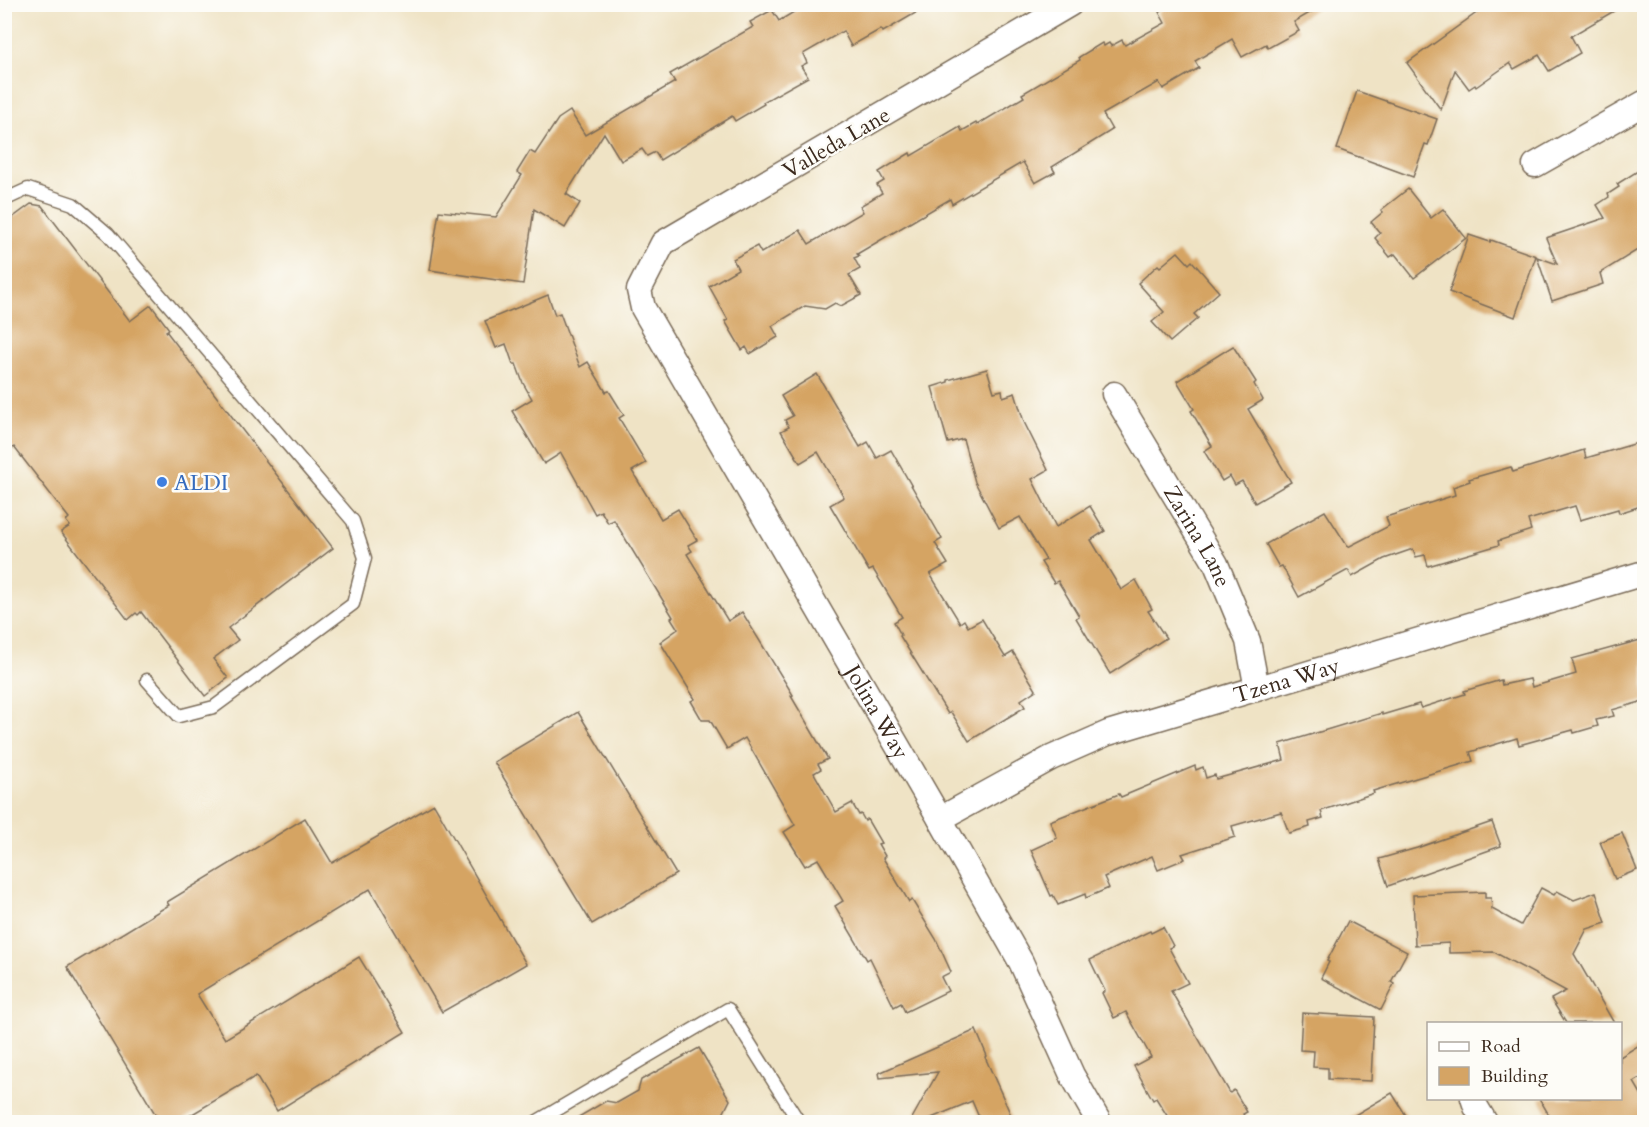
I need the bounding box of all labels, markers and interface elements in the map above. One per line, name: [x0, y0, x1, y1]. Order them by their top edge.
street label: Valleda Lane: [777, 100, 896, 186]
place label: ALDI: [174, 468, 228, 498]
marker: ALDI: [155, 475, 169, 489]
street label: Zarina Lane: [1156, 480, 1238, 591]
street label: Tzena Way: [1230, 651, 1344, 711]
street label: Jolina Way: [836, 657, 916, 765]
legend: [1427, 1022, 1622, 1100]
text: Road: [1481, 1034, 1521, 1059]
text: Building: [1481, 1064, 1549, 1089]

